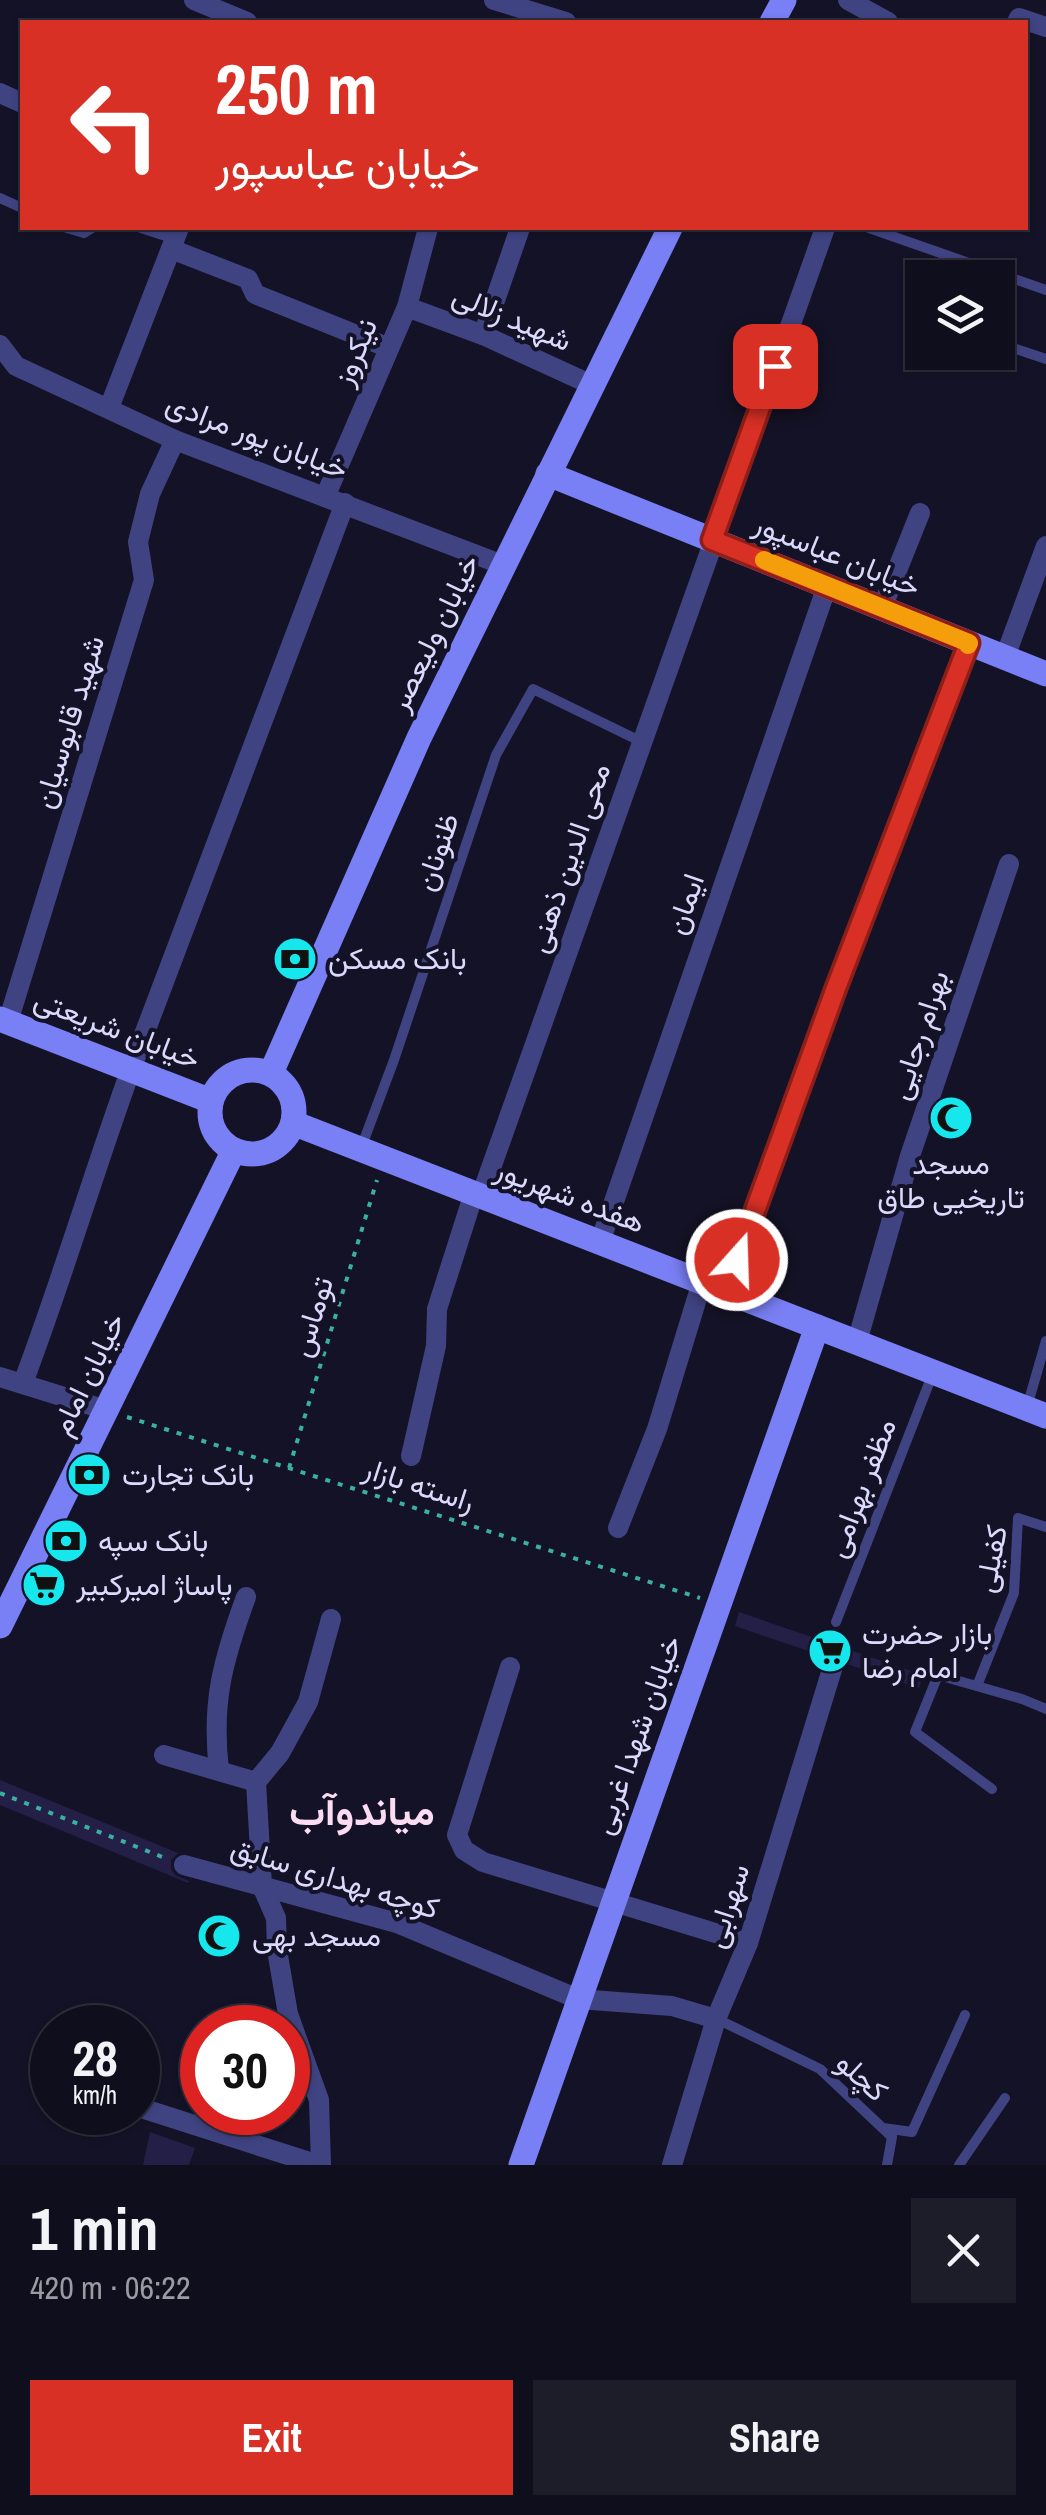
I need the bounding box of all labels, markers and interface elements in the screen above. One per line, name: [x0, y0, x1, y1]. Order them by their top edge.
text: 250 m: [215, 42, 378, 136]
icon: left: [50, 60, 180, 190]
text: خیابان عباسپور: [215, 132, 480, 193]
map controls: [905, 260, 1015, 370]
button: layers: [905, 260, 1015, 370]
street label: شهید زلالی: [447, 274, 578, 360]
street label: نیکروز: [322, 312, 386, 392]
pin: [733, 324, 818, 409]
icon: arrive: [748, 339, 803, 394]
street label: خیابان پور مرادی: [160, 382, 354, 489]
street label: خیابان عباسپور: [747, 502, 927, 607]
street label: خیابان ولیعصر: [377, 547, 488, 719]
street label: شهید قابوسیان: [23, 630, 113, 813]
street label: محی الدین ذهنی: [517, 758, 619, 958]
street label: ظنونان: [404, 807, 468, 896]
street label: ایمان: [655, 868, 713, 939]
bank icon: بانک مسکن: [272, 936, 318, 982]
place label: بانک مسکن: [328, 938, 467, 978]
street label: بهرام رجایی: [878, 965, 958, 1104]
street label: خیابان شریعتی: [29, 978, 206, 1078]
mosque icon: مسجد تاریخیی طاق: [928, 1095, 974, 1141]
place label: مسجد تاریخیی طاق: [877, 1143, 1025, 1217]
street label: هفده شهریور: [489, 1148, 651, 1242]
position arrow: [685, 1208, 789, 1312]
street label: توماس: [280, 1272, 342, 1362]
street label: خیابان امام: [40, 1306, 134, 1441]
street label: مظفر بهرامی: [815, 1412, 905, 1563]
street label: راسته بازار: [358, 1447, 480, 1521]
bank icon: بانک تجارت: [66, 1452, 112, 1498]
place label: بانک تجارت: [122, 1454, 254, 1494]
bank icon: بانک سپه: [43, 1518, 89, 1564]
place label: بانک سپه: [98, 1520, 208, 1561]
street label: کفیلی: [964, 1522, 1016, 1596]
supermarket icon: پاساژ امیرکبیر: [21, 1562, 67, 1608]
place label: پاساژ امیرکبیر: [75, 1564, 233, 1605]
place label: بازار حضرت امام رضا: [862, 1613, 992, 1687]
supermarket icon: بازار حضرت امام رضا: [807, 1628, 853, 1674]
street label: خیابان شهدا غربی: [582, 1630, 691, 1840]
district label: میاندوآب: [289, 1784, 435, 1837]
street label: کوچه بهداری سابق: [226, 1826, 444, 1929]
street label: سهرابی: [694, 1859, 758, 1953]
mosque icon: مسجد بهی: [196, 1913, 242, 1959]
place label: مسجد بهی: [252, 1915, 381, 1955]
speed limit sign: 30: [180, 2005, 310, 2135]
text: 28: [72, 2024, 118, 2092]
street label: کچلو: [828, 2042, 897, 2111]
text: km/h: [73, 2078, 117, 2112]
text: 1 min: [30, 2188, 159, 2269]
button: close: [911, 2198, 1016, 2303]
text: 420 m · 06:22: [30, 2266, 190, 2309]
button: Exit: [30, 2380, 513, 2495]
button: Share: [533, 2380, 1016, 2495]

